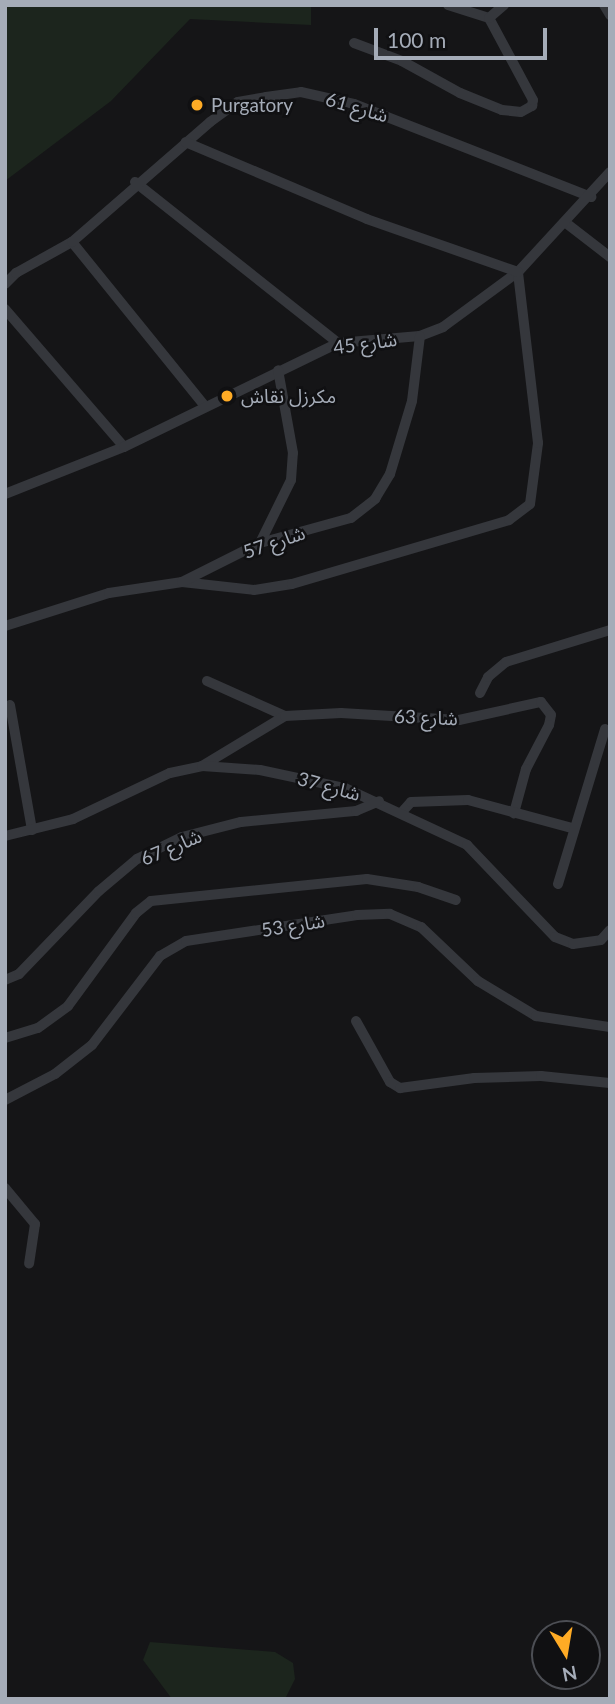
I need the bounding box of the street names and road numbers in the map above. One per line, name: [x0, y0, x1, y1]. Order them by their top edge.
street label: شارع 61: [323, 87, 391, 127]
street label: شارع 45: [332, 327, 398, 359]
street label: شارع 57: [240, 521, 308, 563]
street label: شارع 63: [394, 704, 458, 730]
street label: شارع 37: [295, 767, 363, 805]
street label: شارع 67: [137, 824, 205, 870]
street label: شارع 53: [260, 909, 326, 941]

